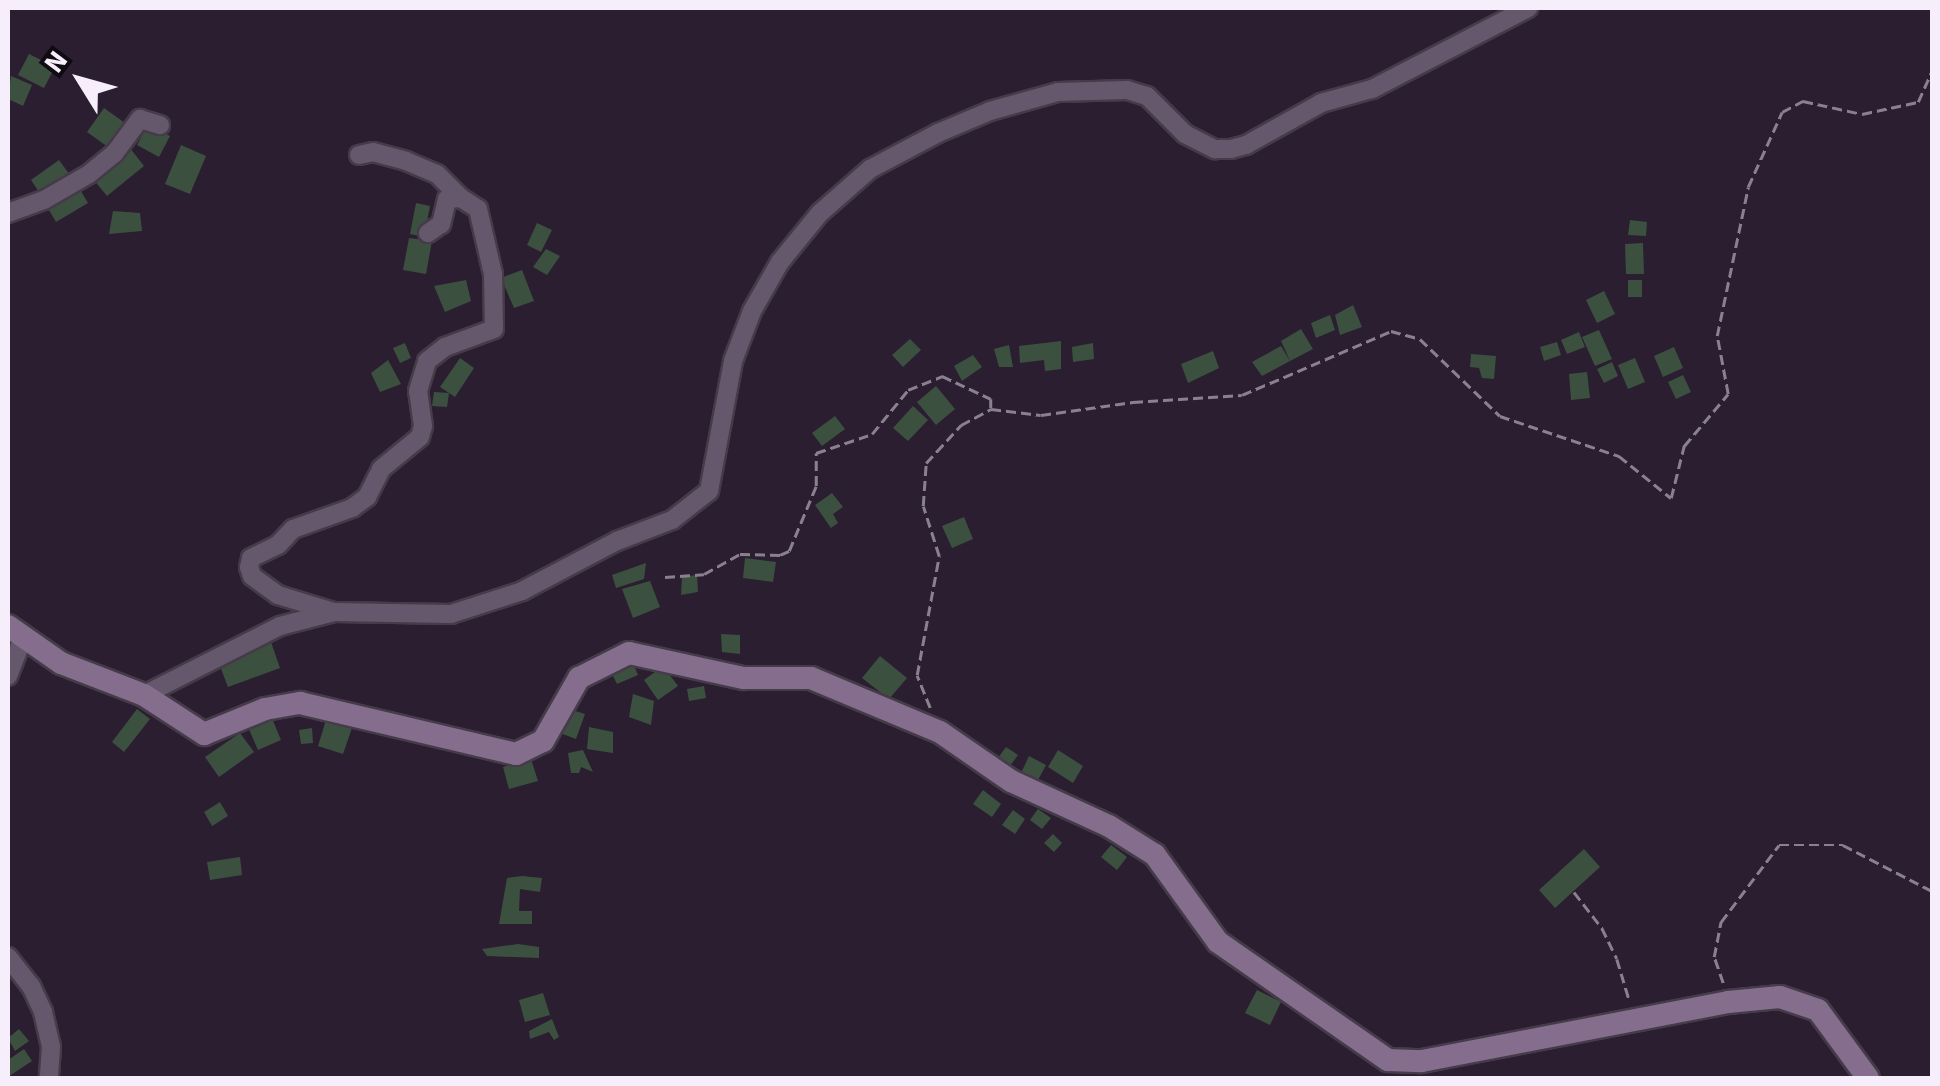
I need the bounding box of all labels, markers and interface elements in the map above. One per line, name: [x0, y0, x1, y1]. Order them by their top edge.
north arrow: [30, 30, 130, 130]
text: N: [34, 42, 78, 81]

